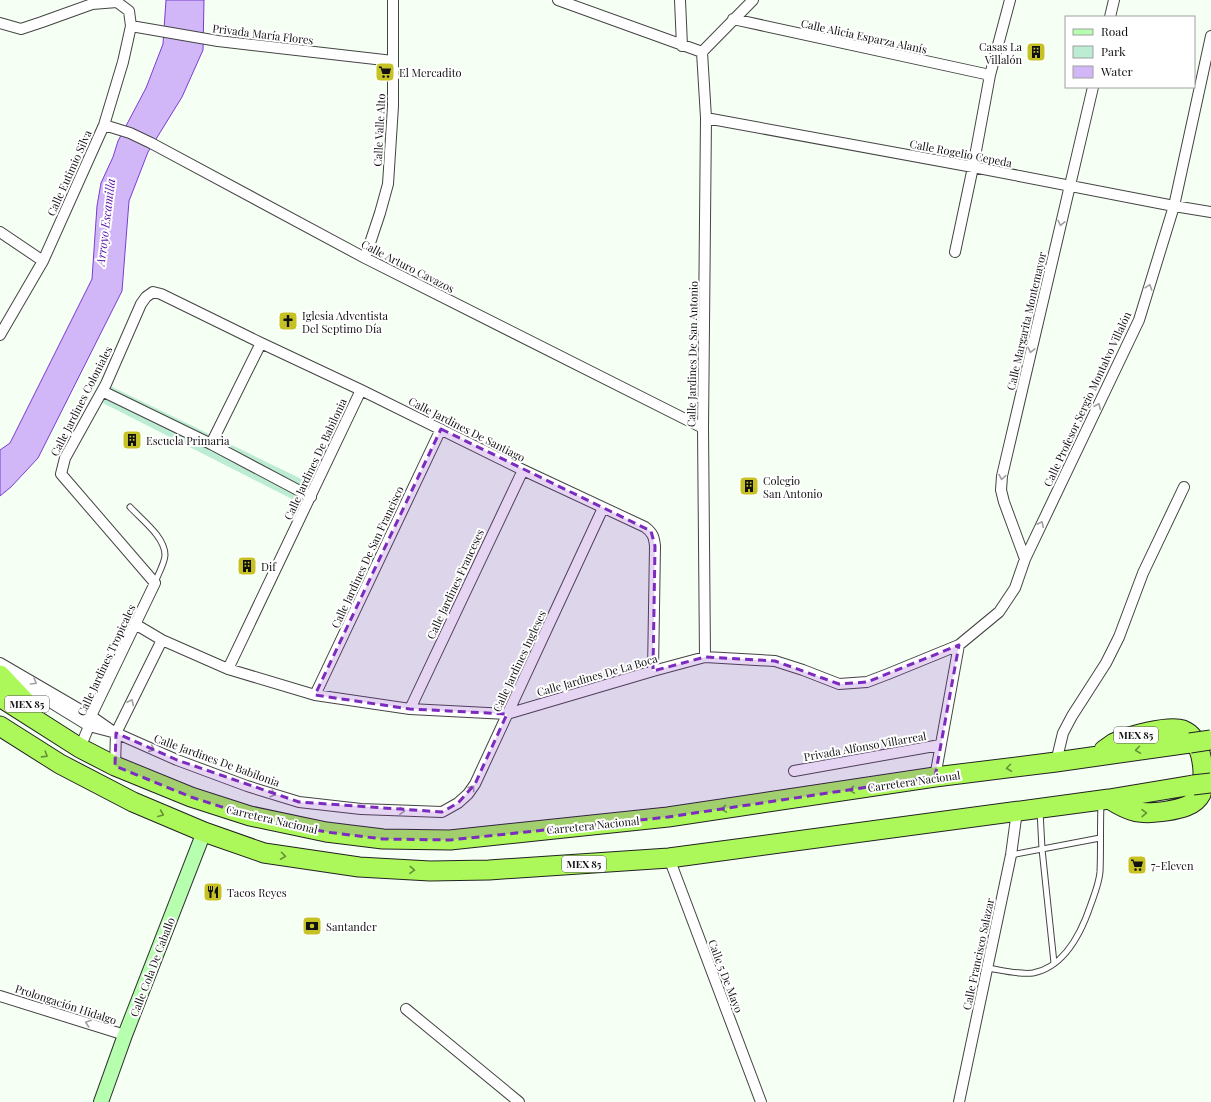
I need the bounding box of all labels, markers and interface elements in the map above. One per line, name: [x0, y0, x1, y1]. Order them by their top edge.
street label: Calle Alicia Esparza Alanís: [799, 15, 929, 57]
legend: [1065, 16, 1195, 88]
street label: Privada María Flores: [212, 20, 314, 48]
text: Road: [1101, 23, 1128, 39]
place label: Casas La Villalón: [979, 39, 1023, 67]
building icon: Casas La Villalón: [1025, 41, 1047, 63]
text: Park: [1101, 43, 1126, 59]
supermarket icon: El Mercadito: [374, 61, 396, 83]
text: Water: [1100, 63, 1134, 79]
place label: El Mercadito: [399, 65, 462, 80]
street label: Calle Valle Alto: [370, 93, 388, 167]
street label: Calle Eutimio Silva: [43, 127, 95, 218]
street label: Calle Rogelio Cepeda: [908, 136, 1014, 170]
water label: Arroyo Escamilla: [91, 177, 118, 269]
one-way arrow: [1057, 220, 1066, 227]
street label: Calle Arturo Cavazos: [359, 236, 457, 296]
street label: Calle Margarita Montemayor: [1003, 250, 1049, 392]
street label: Calle Jardines De San Antonio: [683, 281, 701, 427]
one-way arrow: [1144, 284, 1153, 291]
place label: Iglesia Adventista Del Septimo Día: [302, 308, 389, 336]
street label: Calle Profesor Sergio Montalvo Villalón: [1040, 309, 1134, 489]
church icon: Iglesia Adventista Del Septimo Día: [277, 310, 299, 332]
street label: Calle Jardines Coloniales: [47, 343, 115, 459]
one-way arrow: [1028, 347, 1036, 353]
street label: Calle Jardines De Santiago: [406, 393, 528, 465]
street label: Calle Jardines De Babilonia: [280, 395, 350, 522]
one-way arrow: [1093, 403, 1101, 411]
building icon: Escuela Primaria: [121, 429, 143, 451]
place label: Escuela Primaria: [146, 433, 230, 448]
place label: Colegio San Antonio: [763, 473, 823, 501]
one-way arrow: [998, 474, 1007, 480]
building icon: Colegio San Antonio: [738, 475, 760, 497]
street label: Calle Jardines De San Francisco: [327, 483, 407, 631]
one-way arrow: [1036, 520, 1044, 528]
street label: Calle Jardines Franceses: [423, 526, 487, 642]
building icon: Dif: [236, 555, 258, 577]
place label: Dif: [261, 559, 277, 574]
street label: Calle Jardines Tropicales: [73, 602, 139, 718]
street label: Calle Jardines Ingleses: [489, 608, 549, 714]
street label: Calle Jardines De La Boca: [535, 650, 660, 699]
one-way arrow: [30, 678, 37, 685]
road number: MEX 85: [5, 696, 49, 712]
one-way arrow: [126, 699, 134, 706]
road number: MEX 85: [1114, 727, 1158, 743]
street label: Privada Alfonso Villarreal: [803, 728, 927, 764]
street label: Calle Jardines De Babilonia: [152, 730, 282, 790]
one-way arrow: [147, 744, 155, 752]
one-way arrow: [1135, 745, 1141, 754]
one-way arrow: [41, 750, 48, 757]
one-way arrow: [1006, 763, 1012, 772]
street label: Carretera Nacional: [867, 767, 961, 795]
one-way arrow: [467, 785, 475, 792]
one-way arrow: [849, 785, 855, 794]
one-way arrow: [270, 789, 277, 798]
street label: Carretera Nacional: [225, 801, 319, 837]
one-way arrow: [721, 804, 727, 813]
one-way arrow: [399, 806, 405, 815]
one-way arrow: [157, 809, 164, 817]
one-way arrow: [1141, 809, 1147, 817]
street label: Carretera Nacional: [546, 813, 640, 837]
one-way arrow: [280, 851, 286, 860]
supermarket icon: 7-Eleven: [1126, 854, 1148, 876]
road number: MEX 85: [562, 856, 606, 872]
place label: 7-Eleven: [1151, 858, 1194, 873]
one-way arrow: [409, 866, 415, 875]
restaurant icon: Tacos Reyes: [202, 881, 224, 903]
place label: Tacos Reyes: [227, 885, 287, 900]
street label: Calle Francisco Salazar: [959, 897, 997, 1011]
street label: Calle Cola De Caballo: [126, 915, 178, 1019]
bank icon: Santander: [301, 915, 323, 937]
place label: Santander: [326, 919, 377, 934]
street label: Calle 5 De Mayo: [705, 937, 747, 1015]
street label: Prolongación Hidalgo: [13, 981, 119, 1027]
one-way arrow: [84, 1019, 91, 1028]

